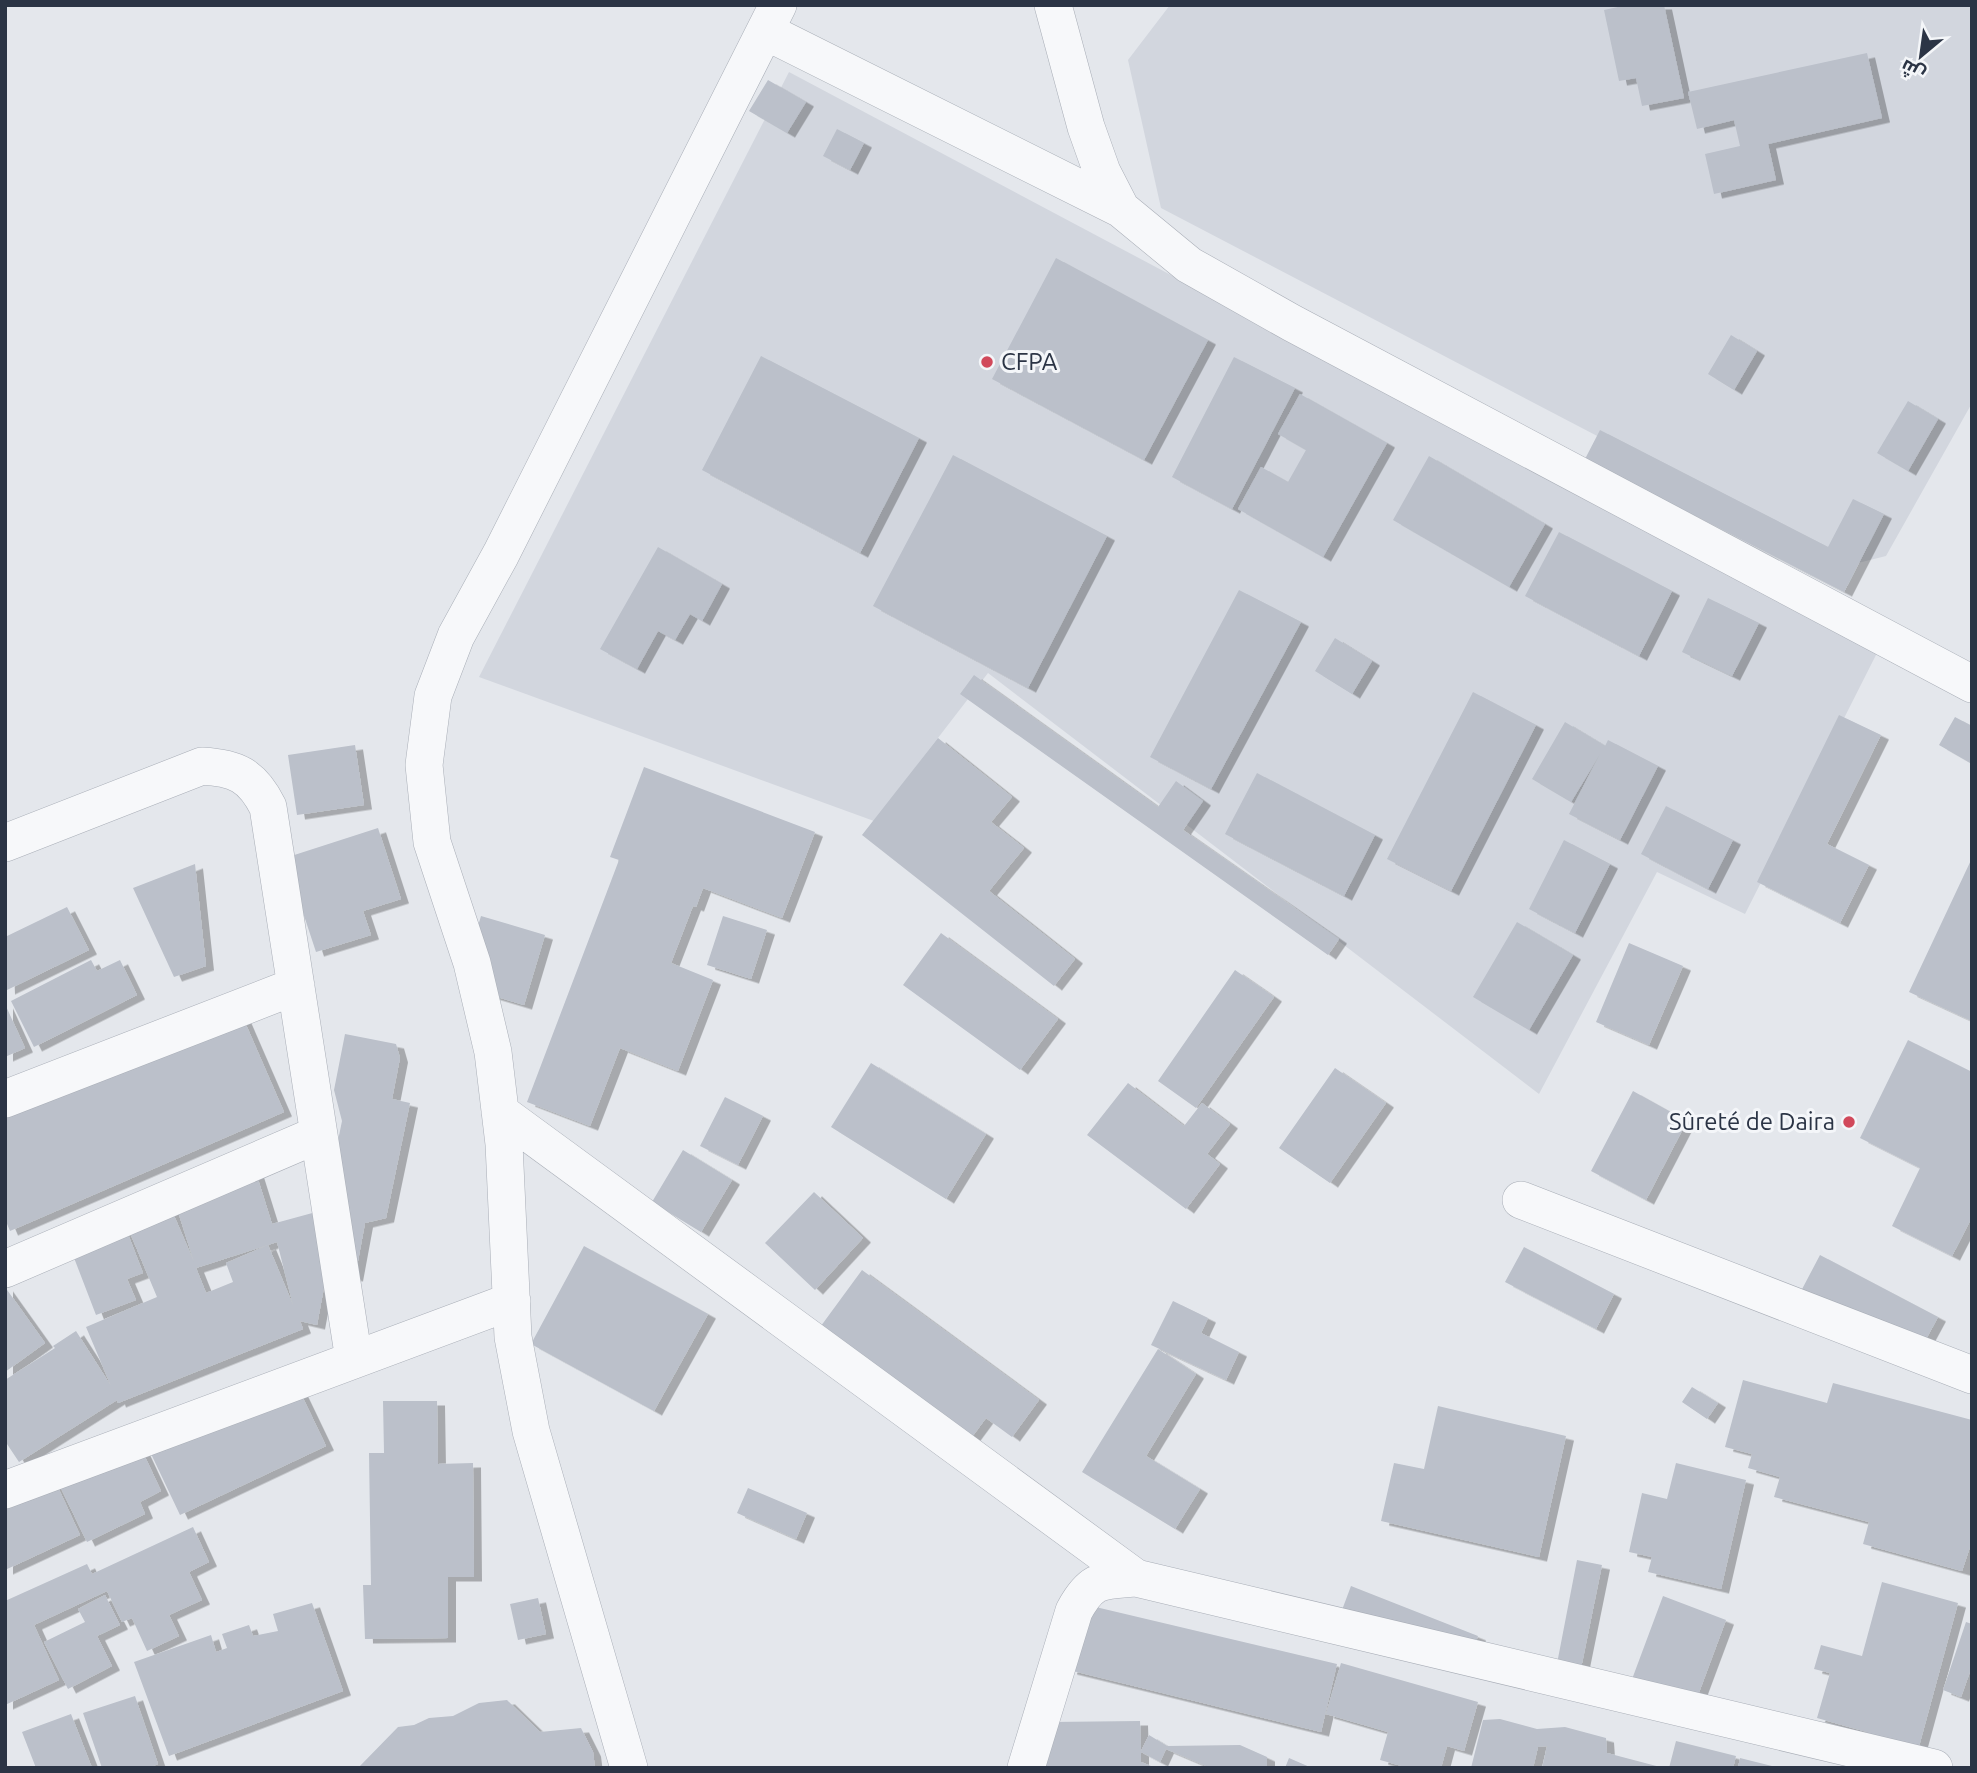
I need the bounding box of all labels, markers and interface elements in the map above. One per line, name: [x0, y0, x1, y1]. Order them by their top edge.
north arrow: [1886, 21, 1956, 91]
text: ش: [1897, 54, 1929, 86]
place label: CFPA: [1001, 348, 1058, 375]
marker: CFPA: [979, 354, 995, 370]
place label: Sûreté de Daira: [1669, 1108, 1835, 1135]
marker: Sûreté de Daira: [1841, 1114, 1857, 1130]

